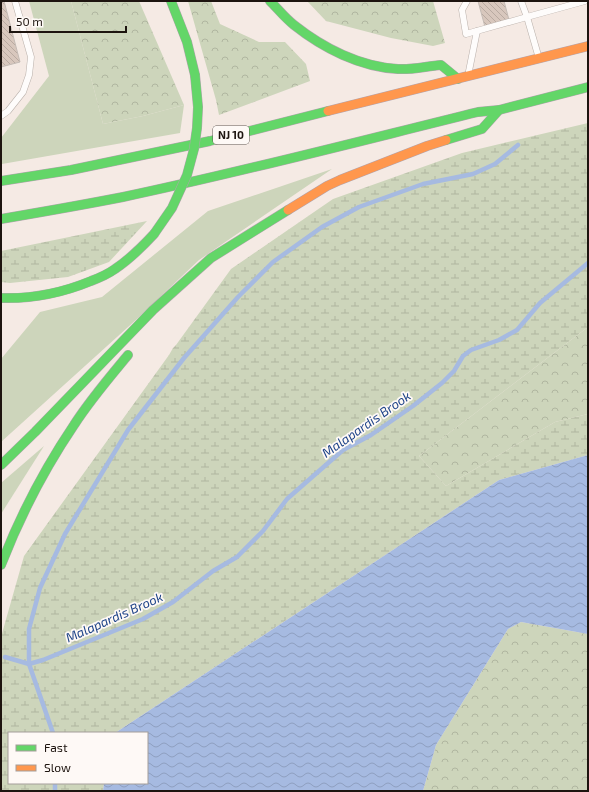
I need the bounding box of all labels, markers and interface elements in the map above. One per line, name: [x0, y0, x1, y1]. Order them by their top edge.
scale bar: [10, 8, 126, 34]
text: 50 m: [16, 14, 43, 28]
road number: NJ 10: [213, 126, 249, 144]
water label: Malapardis Brook: [319, 387, 414, 461]
water label: Malapardis Brook: [63, 588, 165, 646]
legend: [8, 732, 148, 784]
text: Fast: [44, 740, 68, 754]
text: Slow: [44, 760, 71, 774]

